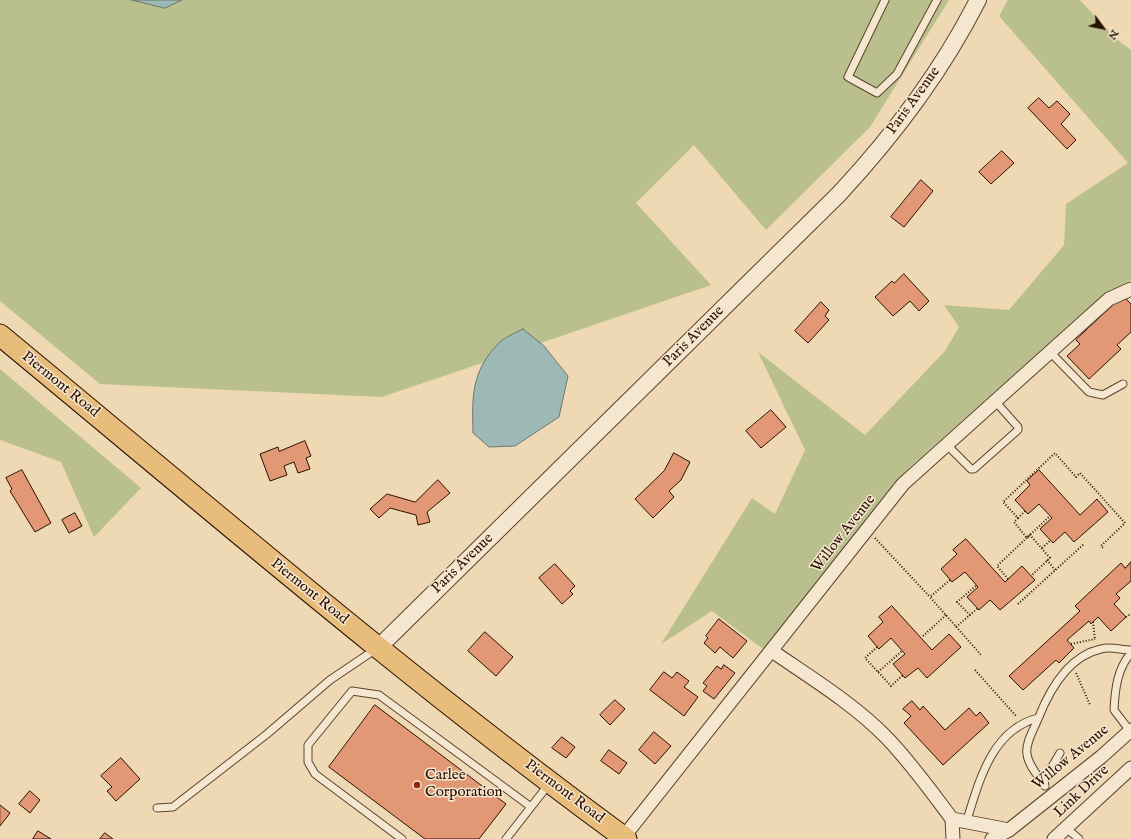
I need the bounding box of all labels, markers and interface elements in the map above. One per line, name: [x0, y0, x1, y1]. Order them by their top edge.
north arrow: [1083, 8, 1123, 48]
text: N: [1105, 27, 1122, 42]
street label: Paris Avenue: [884, 64, 944, 138]
street label: Paris Avenue: [660, 303, 728, 371]
street label: Piermont Road: [17, 348, 103, 422]
street label: Willow Avenue: [808, 492, 880, 576]
street label: Paris Avenue: [428, 530, 498, 598]
street label: Piermont Road: [266, 555, 352, 629]
street label: Willow Avenue: [1029, 722, 1113, 794]
street label: Piermont Road: [521, 756, 607, 828]
street label: Link Drive: [1051, 762, 1113, 822]
place label: Carlee Corporation: [425, 767, 503, 802]
marker: Carlee Corporation: [412, 780, 422, 790]

